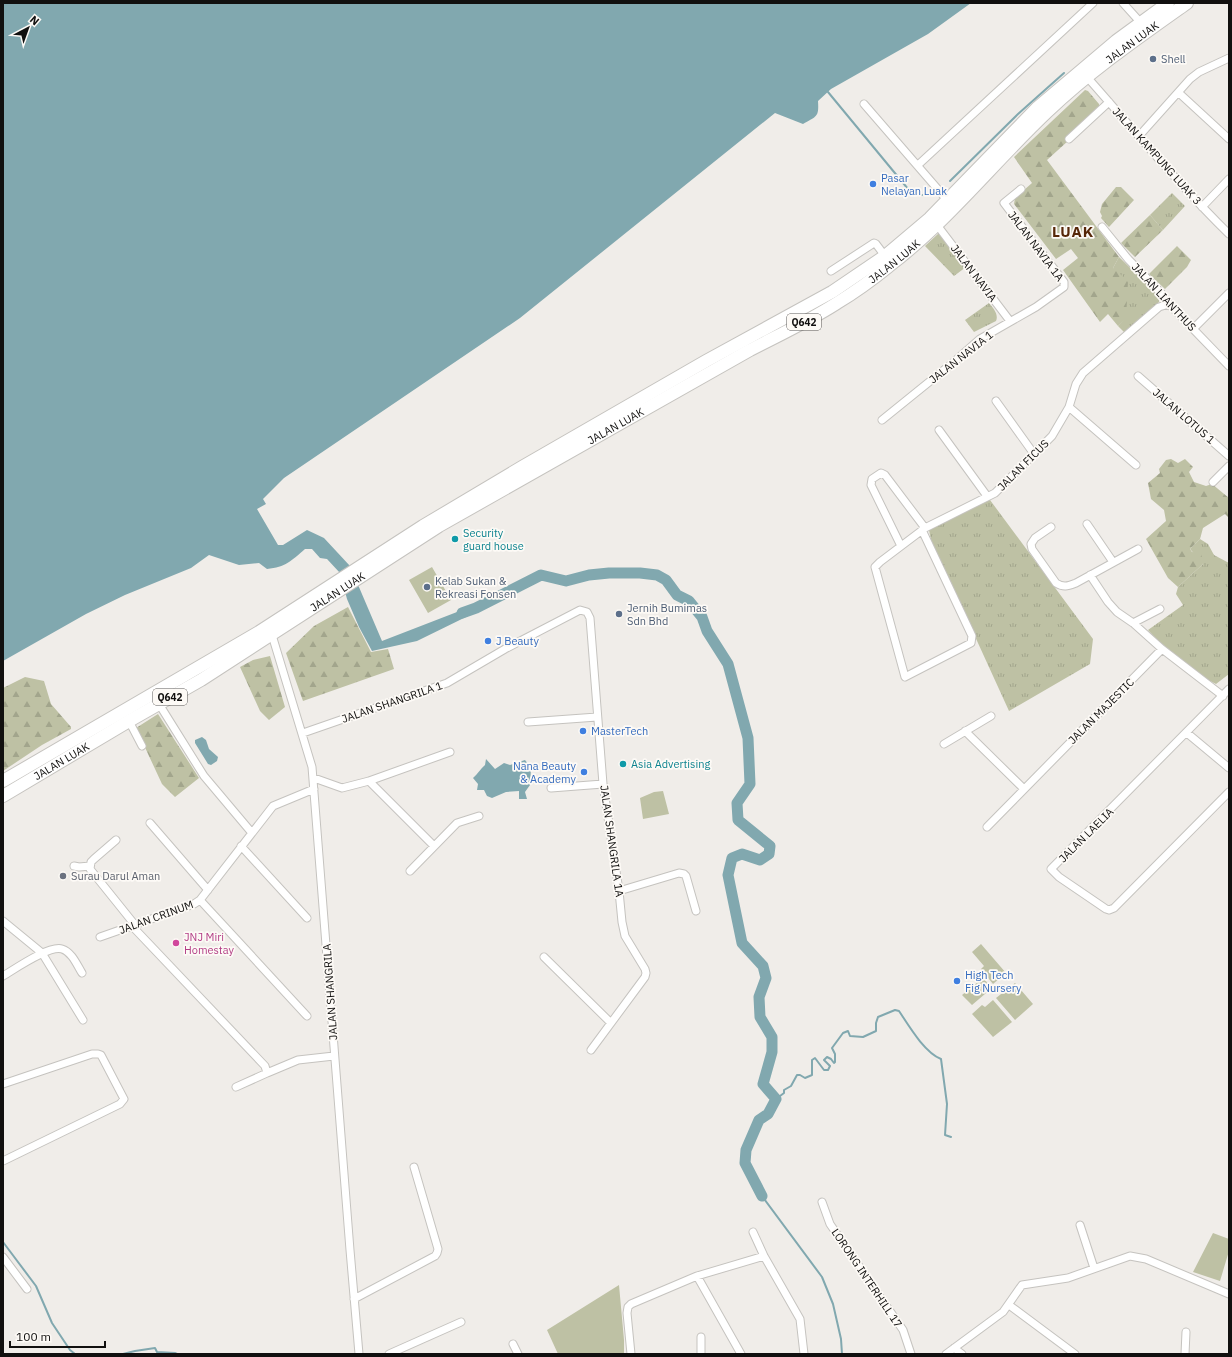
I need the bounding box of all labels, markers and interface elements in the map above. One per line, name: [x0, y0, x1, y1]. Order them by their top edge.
north arrow: [8, 8, 48, 48]
text: N: [27, 13, 42, 28]
street label: JALAN LUAK: [1103, 18, 1161, 67]
place label: Shell: [1161, 52, 1186, 66]
marker: Shell: [1148, 54, 1158, 64]
street label: JALAN KAMPUNG LUAK 3: [1109, 104, 1205, 208]
place label: Pasar Nelayan Luak: [881, 171, 947, 198]
marker: Pasar Nelayan Luak: [868, 179, 878, 189]
street label: JALAN NAVIA 1A: [1005, 208, 1067, 284]
district label: LUAK: [1052, 222, 1094, 241]
street label: JALAN LUAK: [866, 236, 923, 286]
street label: JALAN NAVIA: [948, 242, 1000, 304]
street label: JALAN LIANTHUS: [1129, 260, 1199, 334]
road number: Q642: [787, 314, 821, 330]
street label: JALAN NAVIA 1: [926, 327, 996, 386]
street label: JALAN LOTUS 1: [1150, 385, 1218, 447]
street label: JALAN LUAK: [585, 405, 646, 447]
street label: JALAN FICUS: [994, 436, 1052, 494]
place label: Security guard house: [463, 526, 524, 553]
marker: Security guard house: [450, 534, 460, 544]
street label: JALAN LUAK: [307, 569, 367, 615]
place label: Kelab Sukan & Rekreasi Fonsen: [435, 574, 516, 601]
marker: Kelab Sukan & Rekreasi Fonsen: [422, 582, 432, 592]
place label: Jernih Bumimas Sdn Bhd: [627, 601, 707, 628]
marker: Jernih Bumimas Sdn Bhd: [614, 609, 624, 619]
place label: J Beauty: [496, 634, 539, 648]
marker: J Beauty: [483, 636, 493, 646]
street label: JALAN MAJESTIC: [1065, 675, 1137, 747]
street label: JALAN SHANGRILA 1: [340, 678, 445, 726]
road number: Q642: [153, 689, 187, 705]
place label: MasterTech: [591, 724, 648, 738]
marker: MasterTech: [578, 726, 588, 736]
street label: JALAN LUAK: [31, 739, 92, 783]
place label: Asia Advertising: [631, 757, 710, 771]
place label: Nana Beauty & Academy: [513, 759, 576, 786]
marker: Asia Advertising: [618, 759, 628, 769]
marker: Nana Beauty & Academy: [579, 767, 589, 777]
street label: JALAN SHANGRILA 1A: [597, 784, 627, 898]
street label: JALAN LAELIA: [1056, 805, 1116, 865]
place label: Surau Darul Aman: [71, 869, 160, 883]
marker: Surau Darul Aman: [58, 871, 68, 881]
street label: JALAN CRINUM: [117, 897, 195, 937]
place label: JNJ Miri Homestay: [184, 930, 235, 957]
marker: JNJ Miri Homestay: [171, 938, 181, 948]
street label: JALAN SHANGRILA: [320, 943, 340, 1041]
place label: High Tech Fig Nursery: [965, 968, 1022, 995]
marker: High Tech Fig Nursery: [952, 976, 962, 986]
street label: LORONG INTERHILL 17: [829, 1226, 905, 1330]
scale bar: [10, 1323, 105, 1349]
text: 100 m: [16, 1329, 51, 1344]

